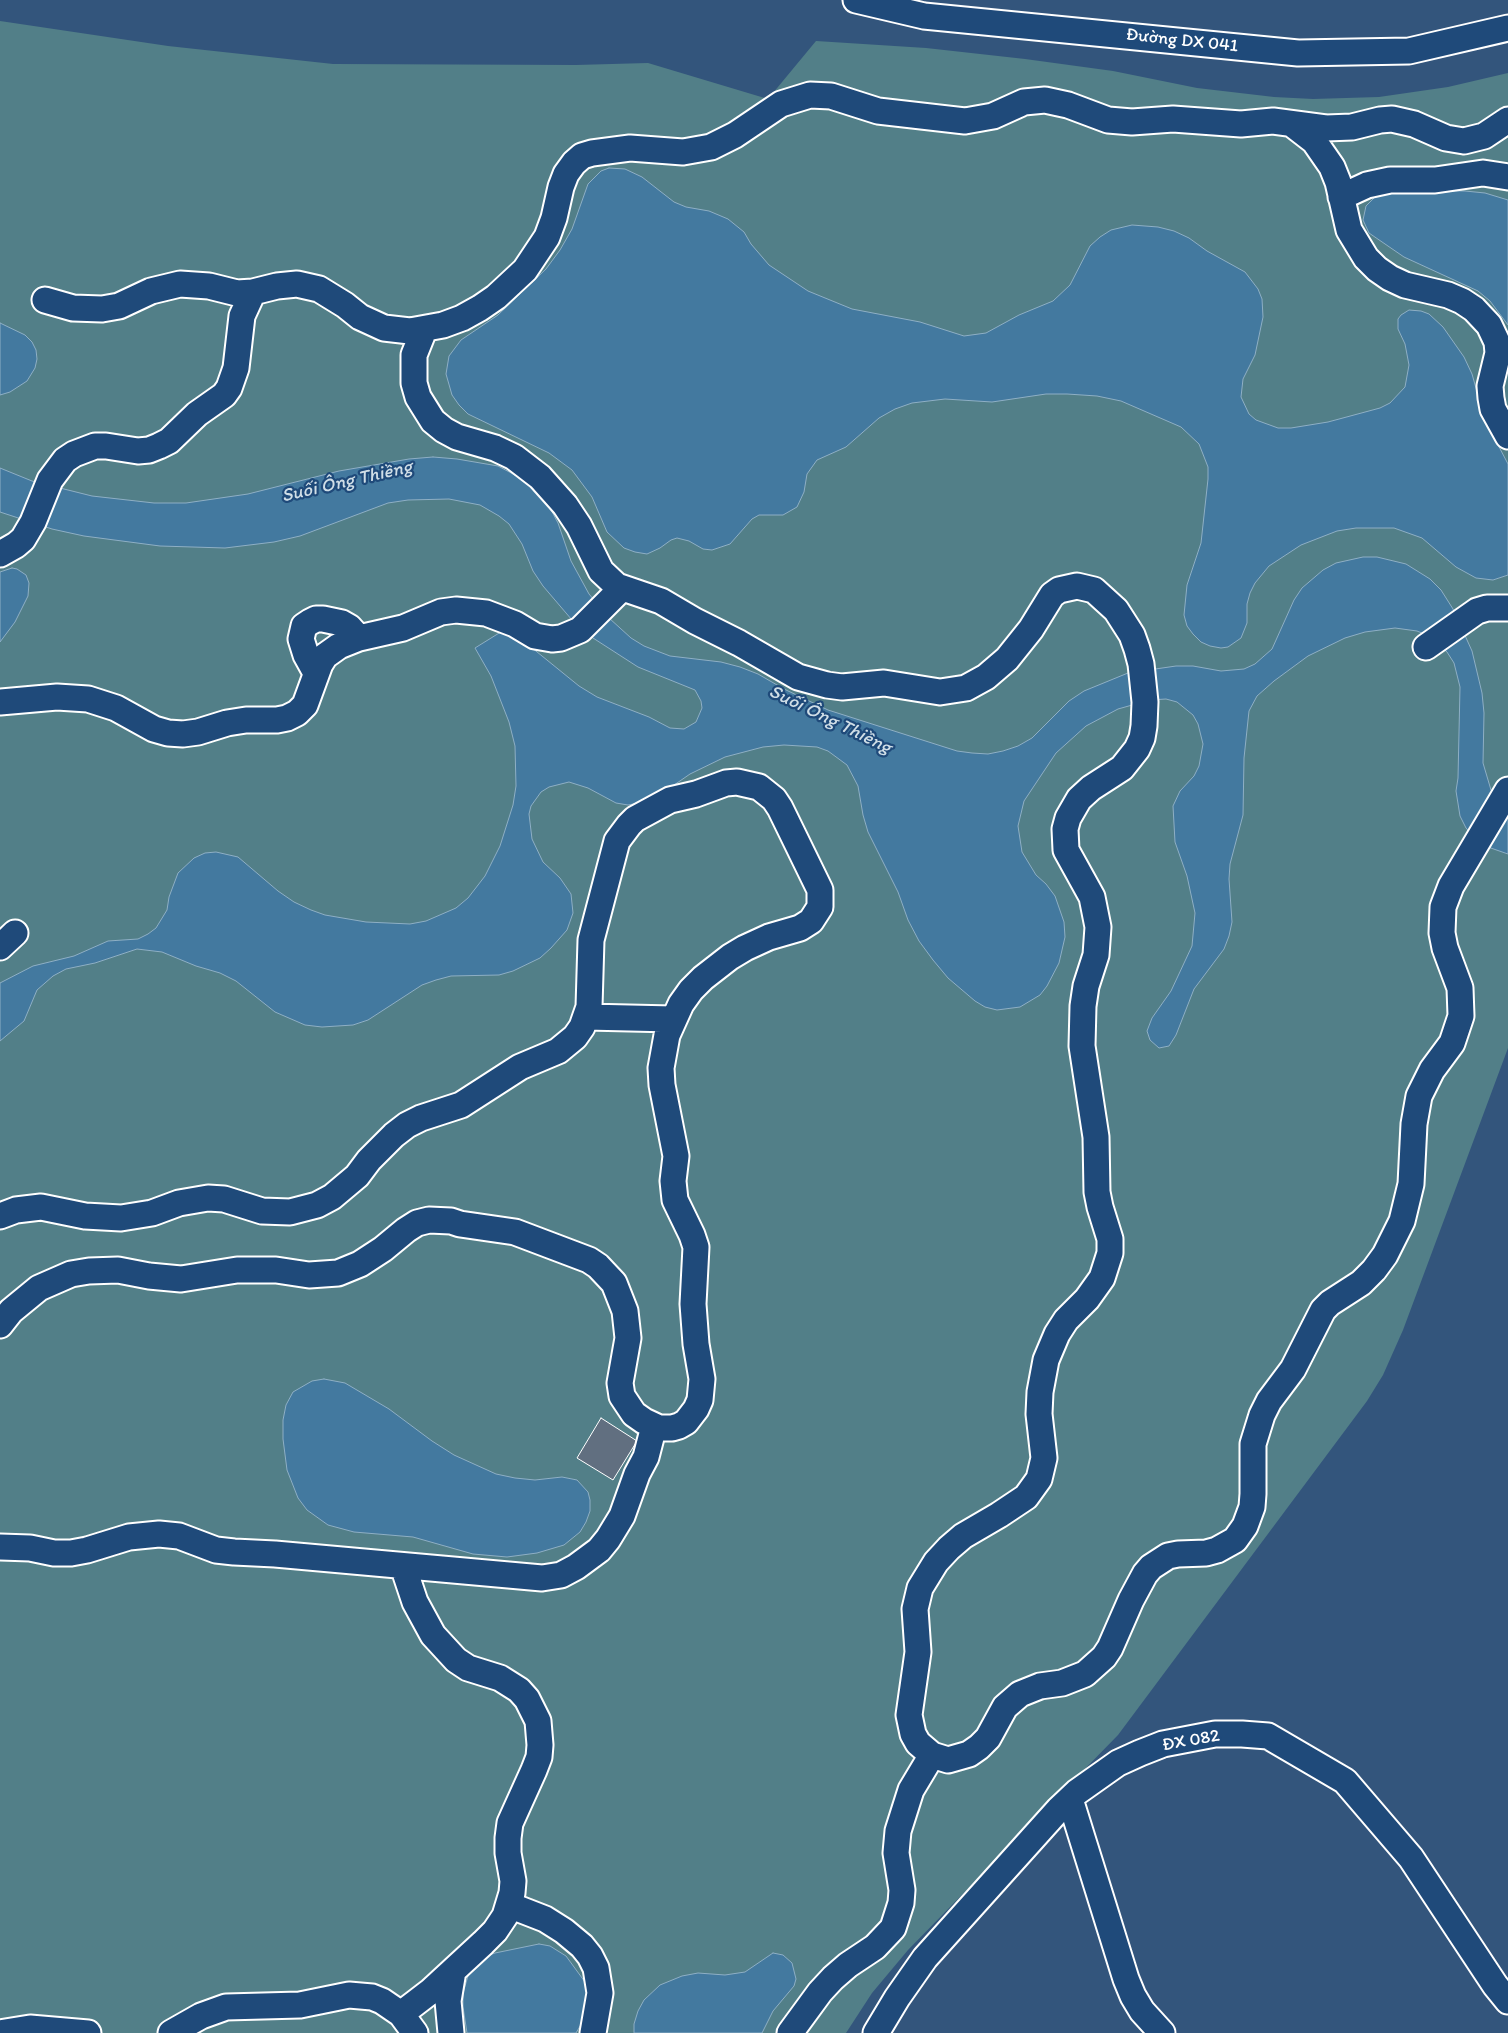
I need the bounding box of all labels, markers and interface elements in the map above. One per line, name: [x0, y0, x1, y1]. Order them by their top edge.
street label: Đường DX 041: [1125, 24, 1239, 58]
water label: Suối Ông Thiềng: [279, 456, 415, 508]
water label: Suối Ông Thiềng: [765, 680, 895, 760]
street label: ĐX 082: [1161, 1725, 1221, 1757]

